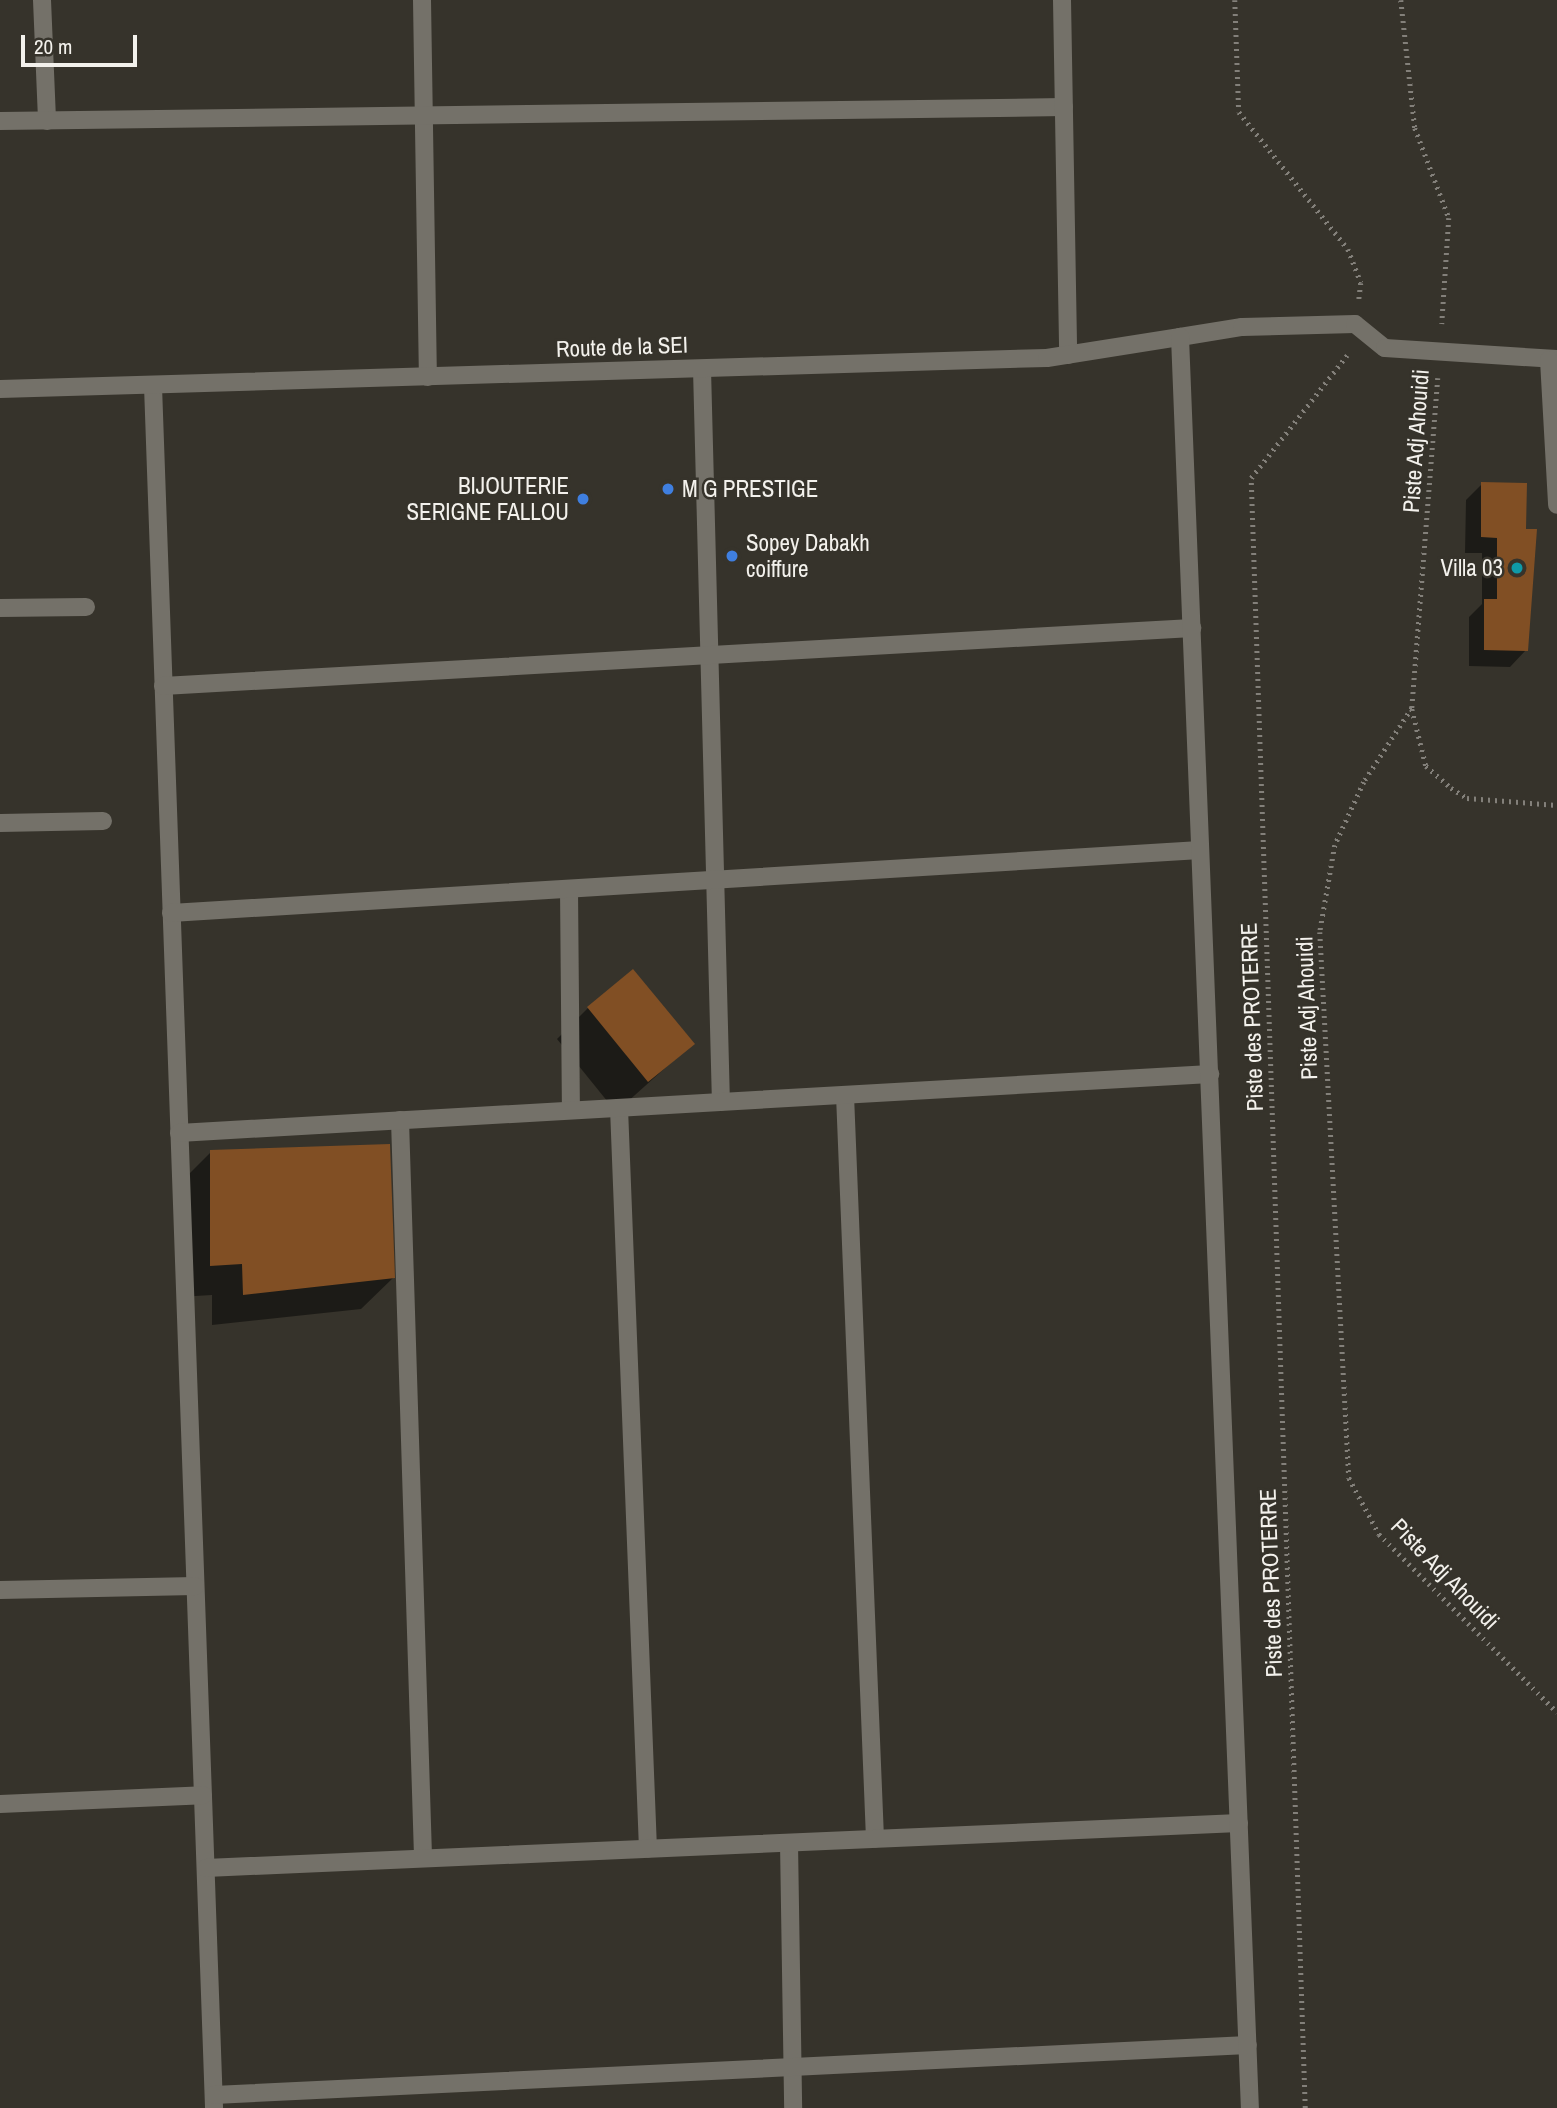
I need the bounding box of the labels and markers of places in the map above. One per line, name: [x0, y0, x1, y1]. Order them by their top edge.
place label: BIJOUTERIE SERIGNE FALLOU: [407, 472, 569, 526]
place label: M G PRESTIGE: [682, 475, 818, 503]
marker: M G PRESTIGE: [660, 481, 676, 497]
marker: BIJOUTERIE SERIGNE FALLOU: [575, 491, 591, 507]
place label: Sopey Dabakh coiffure: [746, 529, 870, 583]
marker: Sopey Dabakh coiffure: [724, 548, 740, 564]
place label: Villa 03: [1440, 554, 1503, 582]
marker: Villa 03: [1509, 560, 1525, 576]

